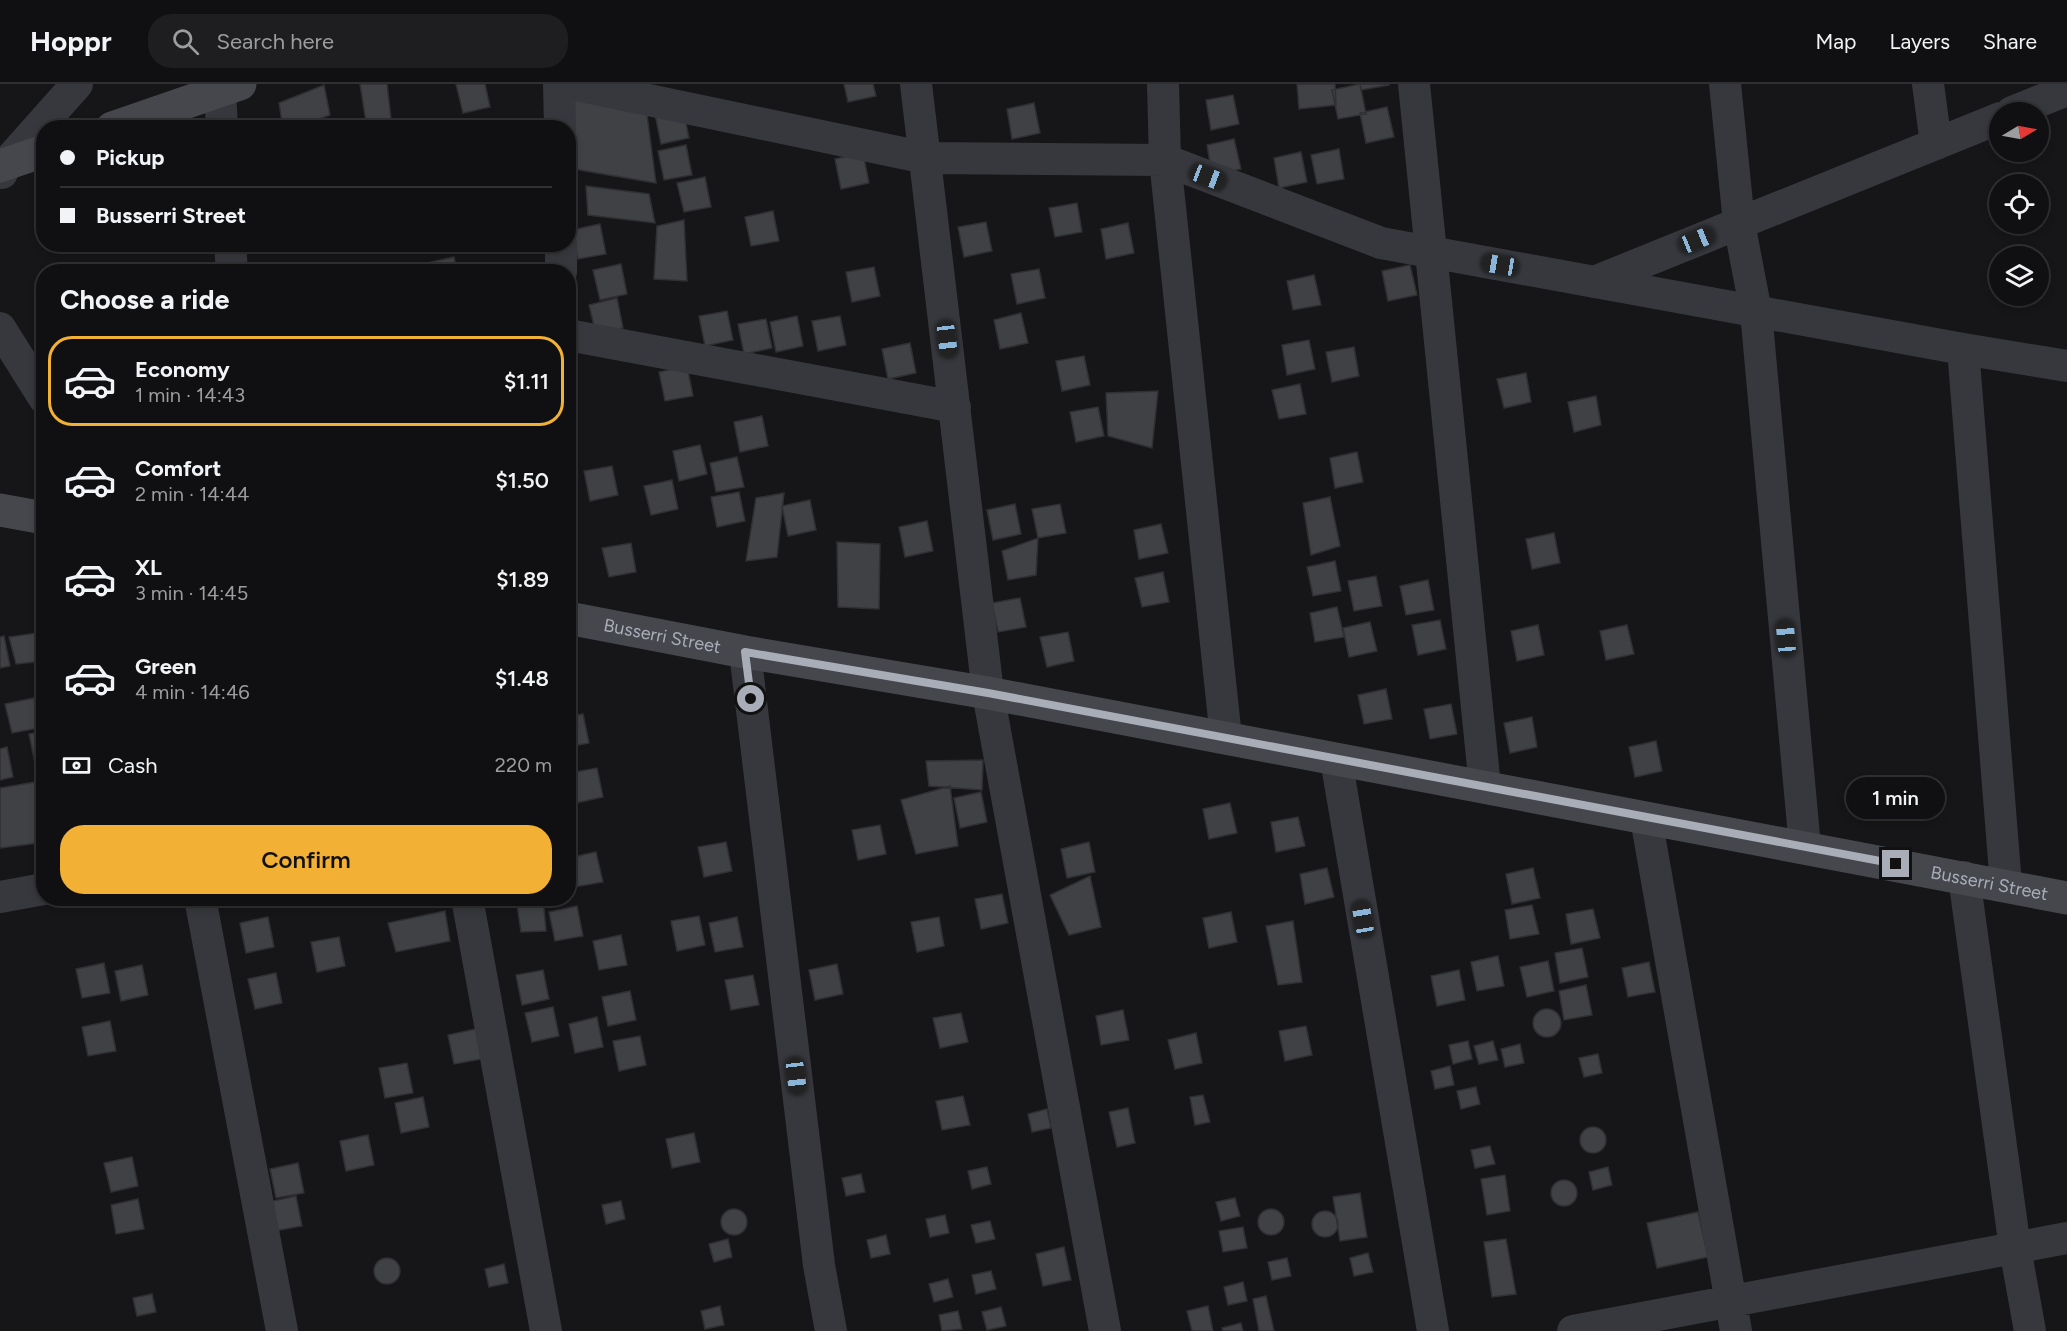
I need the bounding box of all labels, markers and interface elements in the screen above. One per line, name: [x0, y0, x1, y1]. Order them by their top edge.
search box: [148, 14, 568, 68]
text: Hoppr: [30, 24, 112, 58]
icon: search: [169, 25, 202, 58]
text: Search here: [217, 28, 334, 55]
text: Map: [1816, 29, 1856, 54]
text: Layers: [1889, 29, 1950, 54]
text: Share: [1983, 29, 2037, 54]
north arrow: [1989, 102, 2049, 162]
map controls: [1989, 102, 2049, 306]
text: Pickup: [96, 144, 165, 171]
car: [1188, 162, 1228, 192]
button: locate: [1989, 174, 2049, 234]
text: Busserri Street: [96, 202, 246, 229]
car: [1677, 225, 1717, 255]
button: layers: [1989, 246, 2049, 306]
car: [1481, 253, 1519, 277]
text: Choose a ride: [60, 283, 229, 316]
car: [936, 320, 958, 358]
icon: car: [63, 354, 117, 408]
text: Economy: [135, 356, 230, 383]
text: $1.11: [504, 368, 549, 395]
text: 1 min · 14:43: [135, 383, 245, 407]
icon: car: [63, 453, 117, 507]
text: Comfort: [135, 455, 221, 482]
text: $1.50: [495, 467, 549, 494]
text: 2 min · 14:44: [135, 482, 249, 506]
icon: car: [63, 552, 117, 606]
text: XL: [135, 554, 162, 581]
text: $1.89: [496, 566, 549, 593]
text: 3 min · 14:45: [135, 581, 248, 605]
street label: Busserri Street: [602, 614, 723, 658]
car: [1775, 619, 1797, 657]
icon: car: [63, 651, 117, 705]
text: Green: [135, 653, 197, 680]
text: $1.48: [495, 665, 549, 692]
text: 4 min · 14:46: [135, 680, 250, 704]
route start: [737, 685, 764, 712]
icon: cash: [60, 749, 93, 782]
text: Cash: [108, 752, 158, 779]
text: 220 m: [495, 753, 552, 777]
callout: 1 min: [1846, 777, 1946, 819]
text: 1 min: [1872, 786, 1919, 810]
button: Confirm: [60, 825, 552, 894]
route end: [1882, 850, 1909, 877]
street label: Busserri Street: [1929, 861, 2050, 905]
car: [1351, 900, 1375, 938]
car: [785, 1057, 807, 1095]

